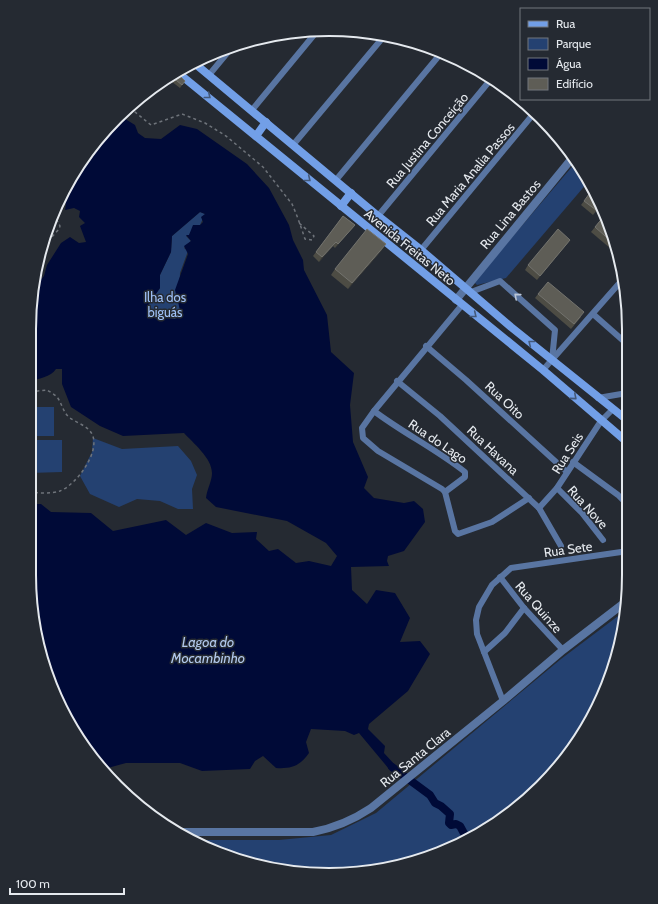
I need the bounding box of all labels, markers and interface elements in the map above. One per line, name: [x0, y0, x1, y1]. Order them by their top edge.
legend: [520, 8, 650, 100]
text: Rua: [556, 16, 575, 31]
text: Parque: [556, 36, 591, 51]
text: Água: [556, 56, 582, 71]
text: Edifício: [556, 76, 593, 91]
street label: Rua Justina Conceição: [383, 89, 471, 191]
one-way arrow: [203, 92, 210, 99]
street label: Rua Maria Analia Passos: [422, 119, 518, 229]
one-way arrow: [304, 174, 311, 181]
street label: Rua Lina Bastos: [476, 176, 544, 252]
street label: Avenida Freitas Neto: [361, 205, 459, 289]
park label: Ilha dos biguás: [144, 289, 187, 320]
one-way arrow: [514, 294, 521, 301]
one-way arrow: [469, 310, 476, 317]
one-way arrow: [529, 341, 536, 348]
street label: Rua Oito: [482, 378, 528, 422]
one-way arrow: [569, 393, 577, 400]
street label: Rua do Lago: [406, 416, 470, 466]
street label: Rua Havana: [464, 422, 523, 478]
street label: Rua Seis: [548, 429, 587, 477]
street label: Rua Nove: [564, 482, 612, 532]
street label: Rua Sete: [543, 538, 594, 560]
street label: Rua Quinze: [512, 578, 566, 636]
water label: Lagoa do Mocambinho: [170, 633, 245, 667]
street label: Rua Santa Clara: [377, 723, 454, 790]
scale bar: [10, 870, 124, 896]
text: 100 m: [16, 876, 50, 891]

